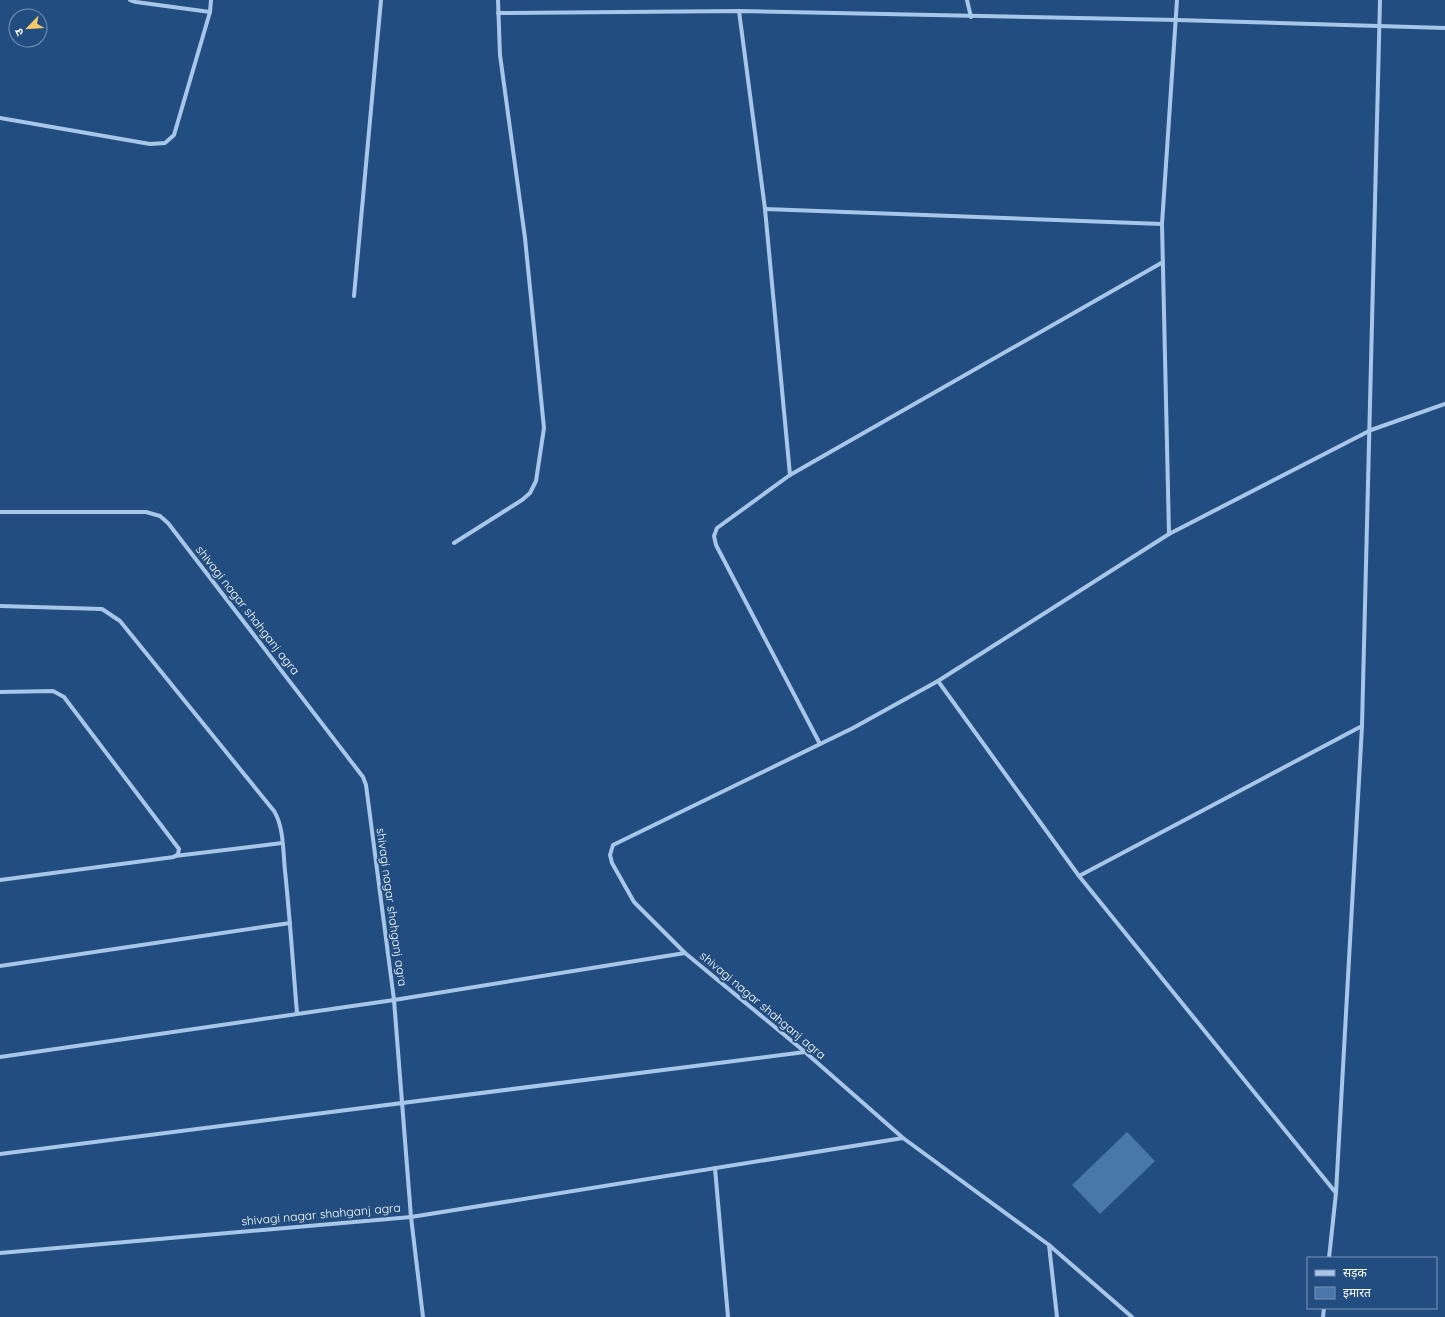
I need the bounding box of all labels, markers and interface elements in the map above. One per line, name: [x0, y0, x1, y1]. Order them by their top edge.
north arrow: [8, 8, 48, 48]
text: उ: [11, 26, 27, 38]
street label: shivagi nagar shahganj agra: [193, 542, 303, 678]
street label: shivagi nagar shahganj agra: [373, 827, 411, 987]
street label: shivagi nagar shahganj agra: [697, 948, 829, 1062]
street label: shivagi nagar shahganj agra: [241, 1200, 401, 1228]
legend: [1307, 1257, 1437, 1309]
text: सड़क: [1343, 1265, 1368, 1280]
text: इमारत: [1343, 1285, 1372, 1300]

